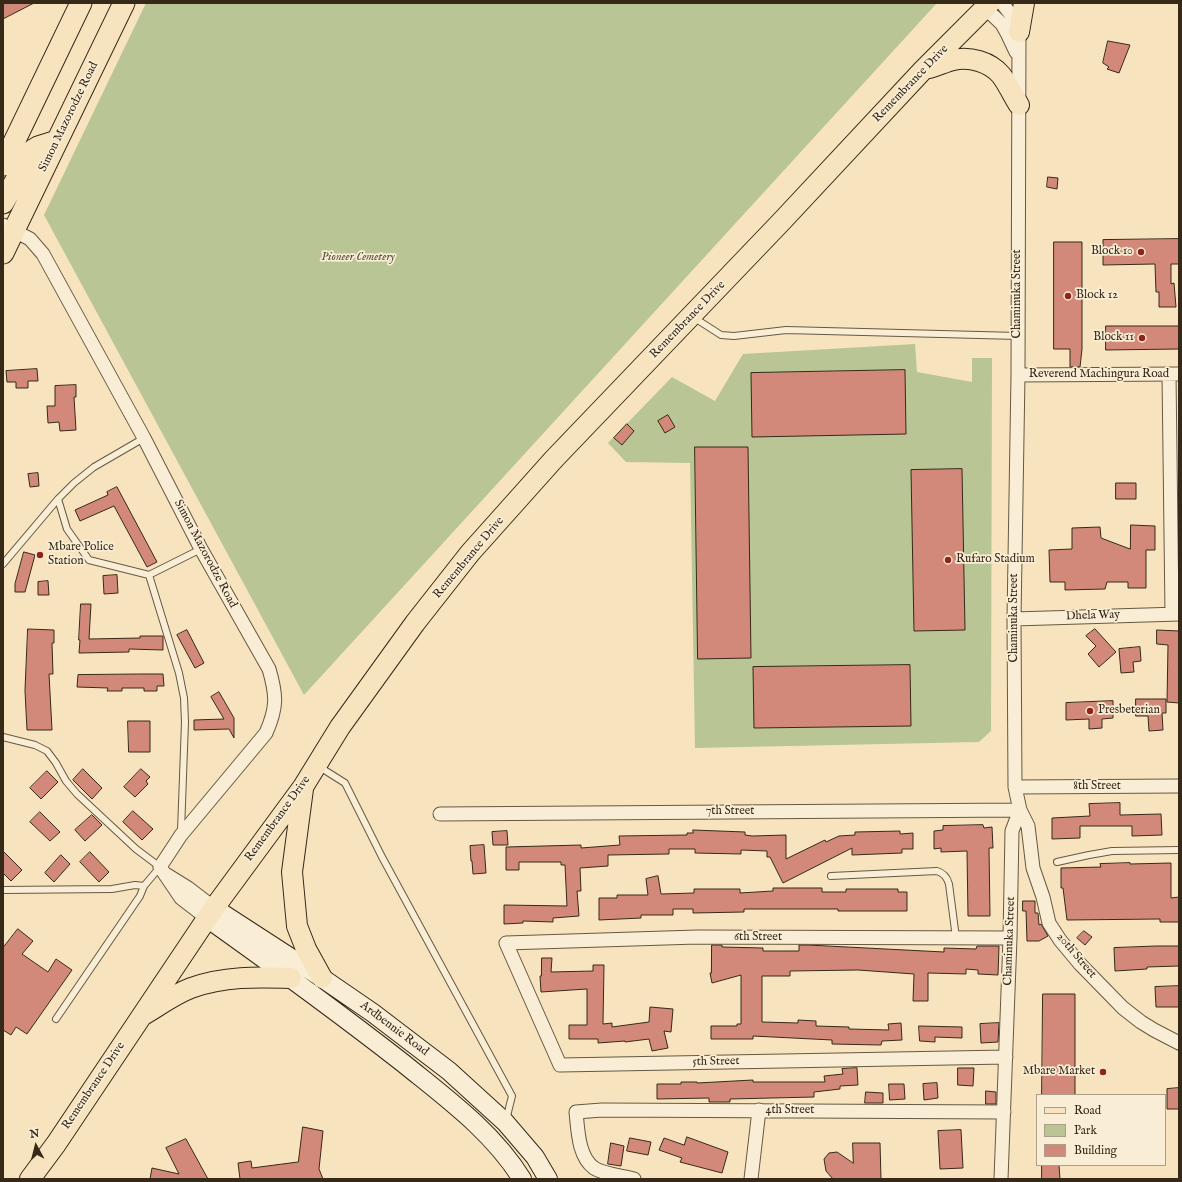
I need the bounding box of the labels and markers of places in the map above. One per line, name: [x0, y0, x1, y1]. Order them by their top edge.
place label: Block 10: [1091, 245, 1133, 259]
marker: Block 10: [1136, 247, 1146, 257]
place label: Block 12: [1076, 289, 1118, 303]
marker: Block 12: [1063, 291, 1073, 301]
place label: Block 11: [1093, 331, 1134, 345]
marker: Block 11: [1137, 333, 1147, 343]
place label: Mbare Police Station: [48, 541, 114, 569]
marker: Mbare Police Station: [35, 550, 45, 560]
place label: Rufaro Stadium: [956, 553, 1035, 567]
marker: Rufaro Stadium: [943, 555, 953, 565]
place label: Presbeterian: [1098, 704, 1160, 718]
marker: Presbeterian: [1085, 706, 1095, 716]
place label: Mbare Market: [1023, 1065, 1095, 1079]
marker: Mbare Market: [1098, 1067, 1108, 1077]

